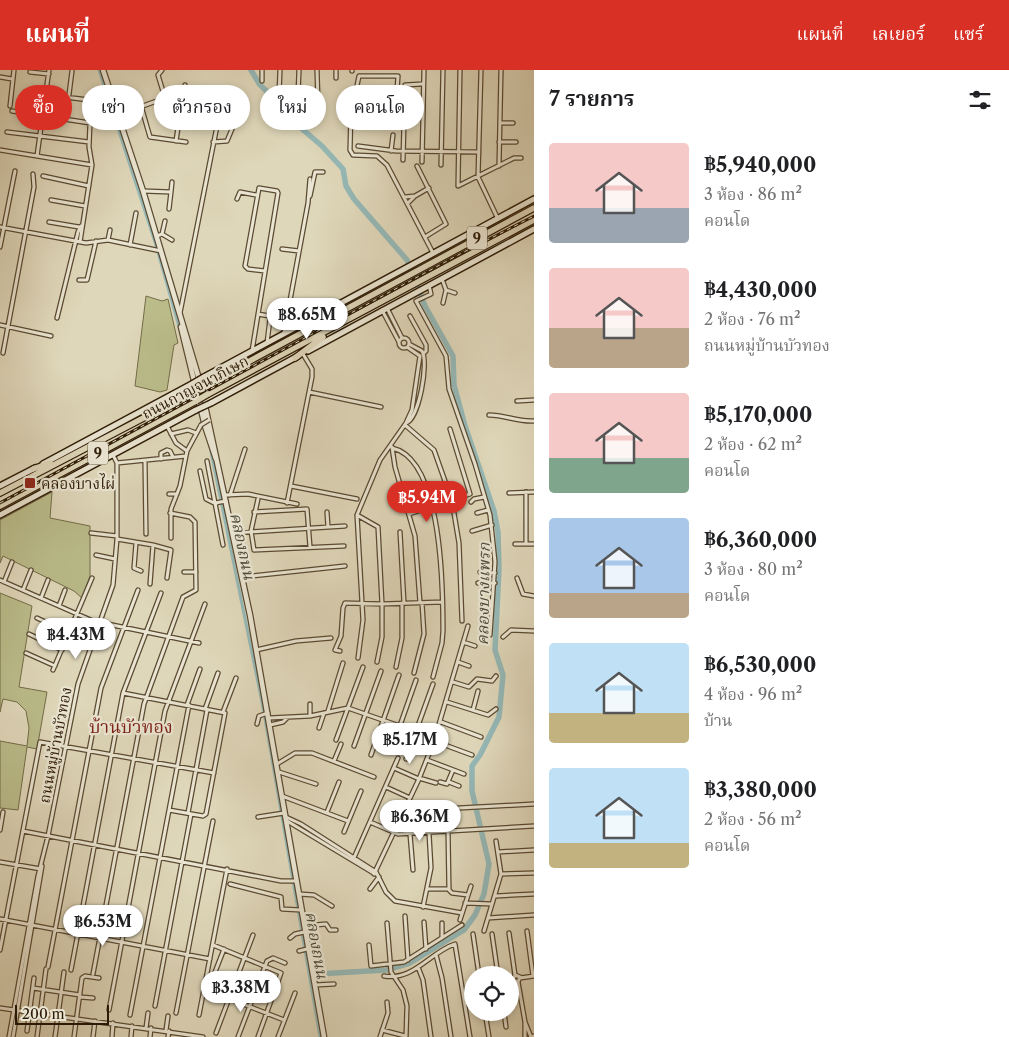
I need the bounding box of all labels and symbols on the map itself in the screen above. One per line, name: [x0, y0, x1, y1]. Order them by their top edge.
road number: 9: [467, 226, 487, 250]
pin: ฿8.65M: [266, 298, 348, 340]
street label: ถนนกาญจนาภิเษก: [138, 351, 252, 423]
road number: 9: [88, 442, 108, 464]
place label: คลองบางไผ่: [41, 473, 115, 493]
marker: คลองบางไผ่: [23, 476, 37, 490]
pin: ฿5.94M: [386, 480, 468, 523]
water label: คลองถนน: [226, 511, 260, 582]
water label: คลองบางแพรก: [472, 541, 494, 645]
pin: ฿4.43M: [35, 618, 117, 660]
street label: ถนนหมู่บ้านบัวทอง: [34, 685, 77, 805]
district label: บ้านบัวทอง: [89, 716, 173, 738]
pin: ฿5.17M: [369, 722, 451, 765]
pin: ฿6.36M: [379, 800, 461, 842]
pin: ฿6.53M: [62, 904, 144, 947]
water label: คลองถนน: [301, 910, 333, 981]
pin: ฿3.38M: [200, 970, 282, 1013]
scale bar: [15, 1002, 109, 1025]

